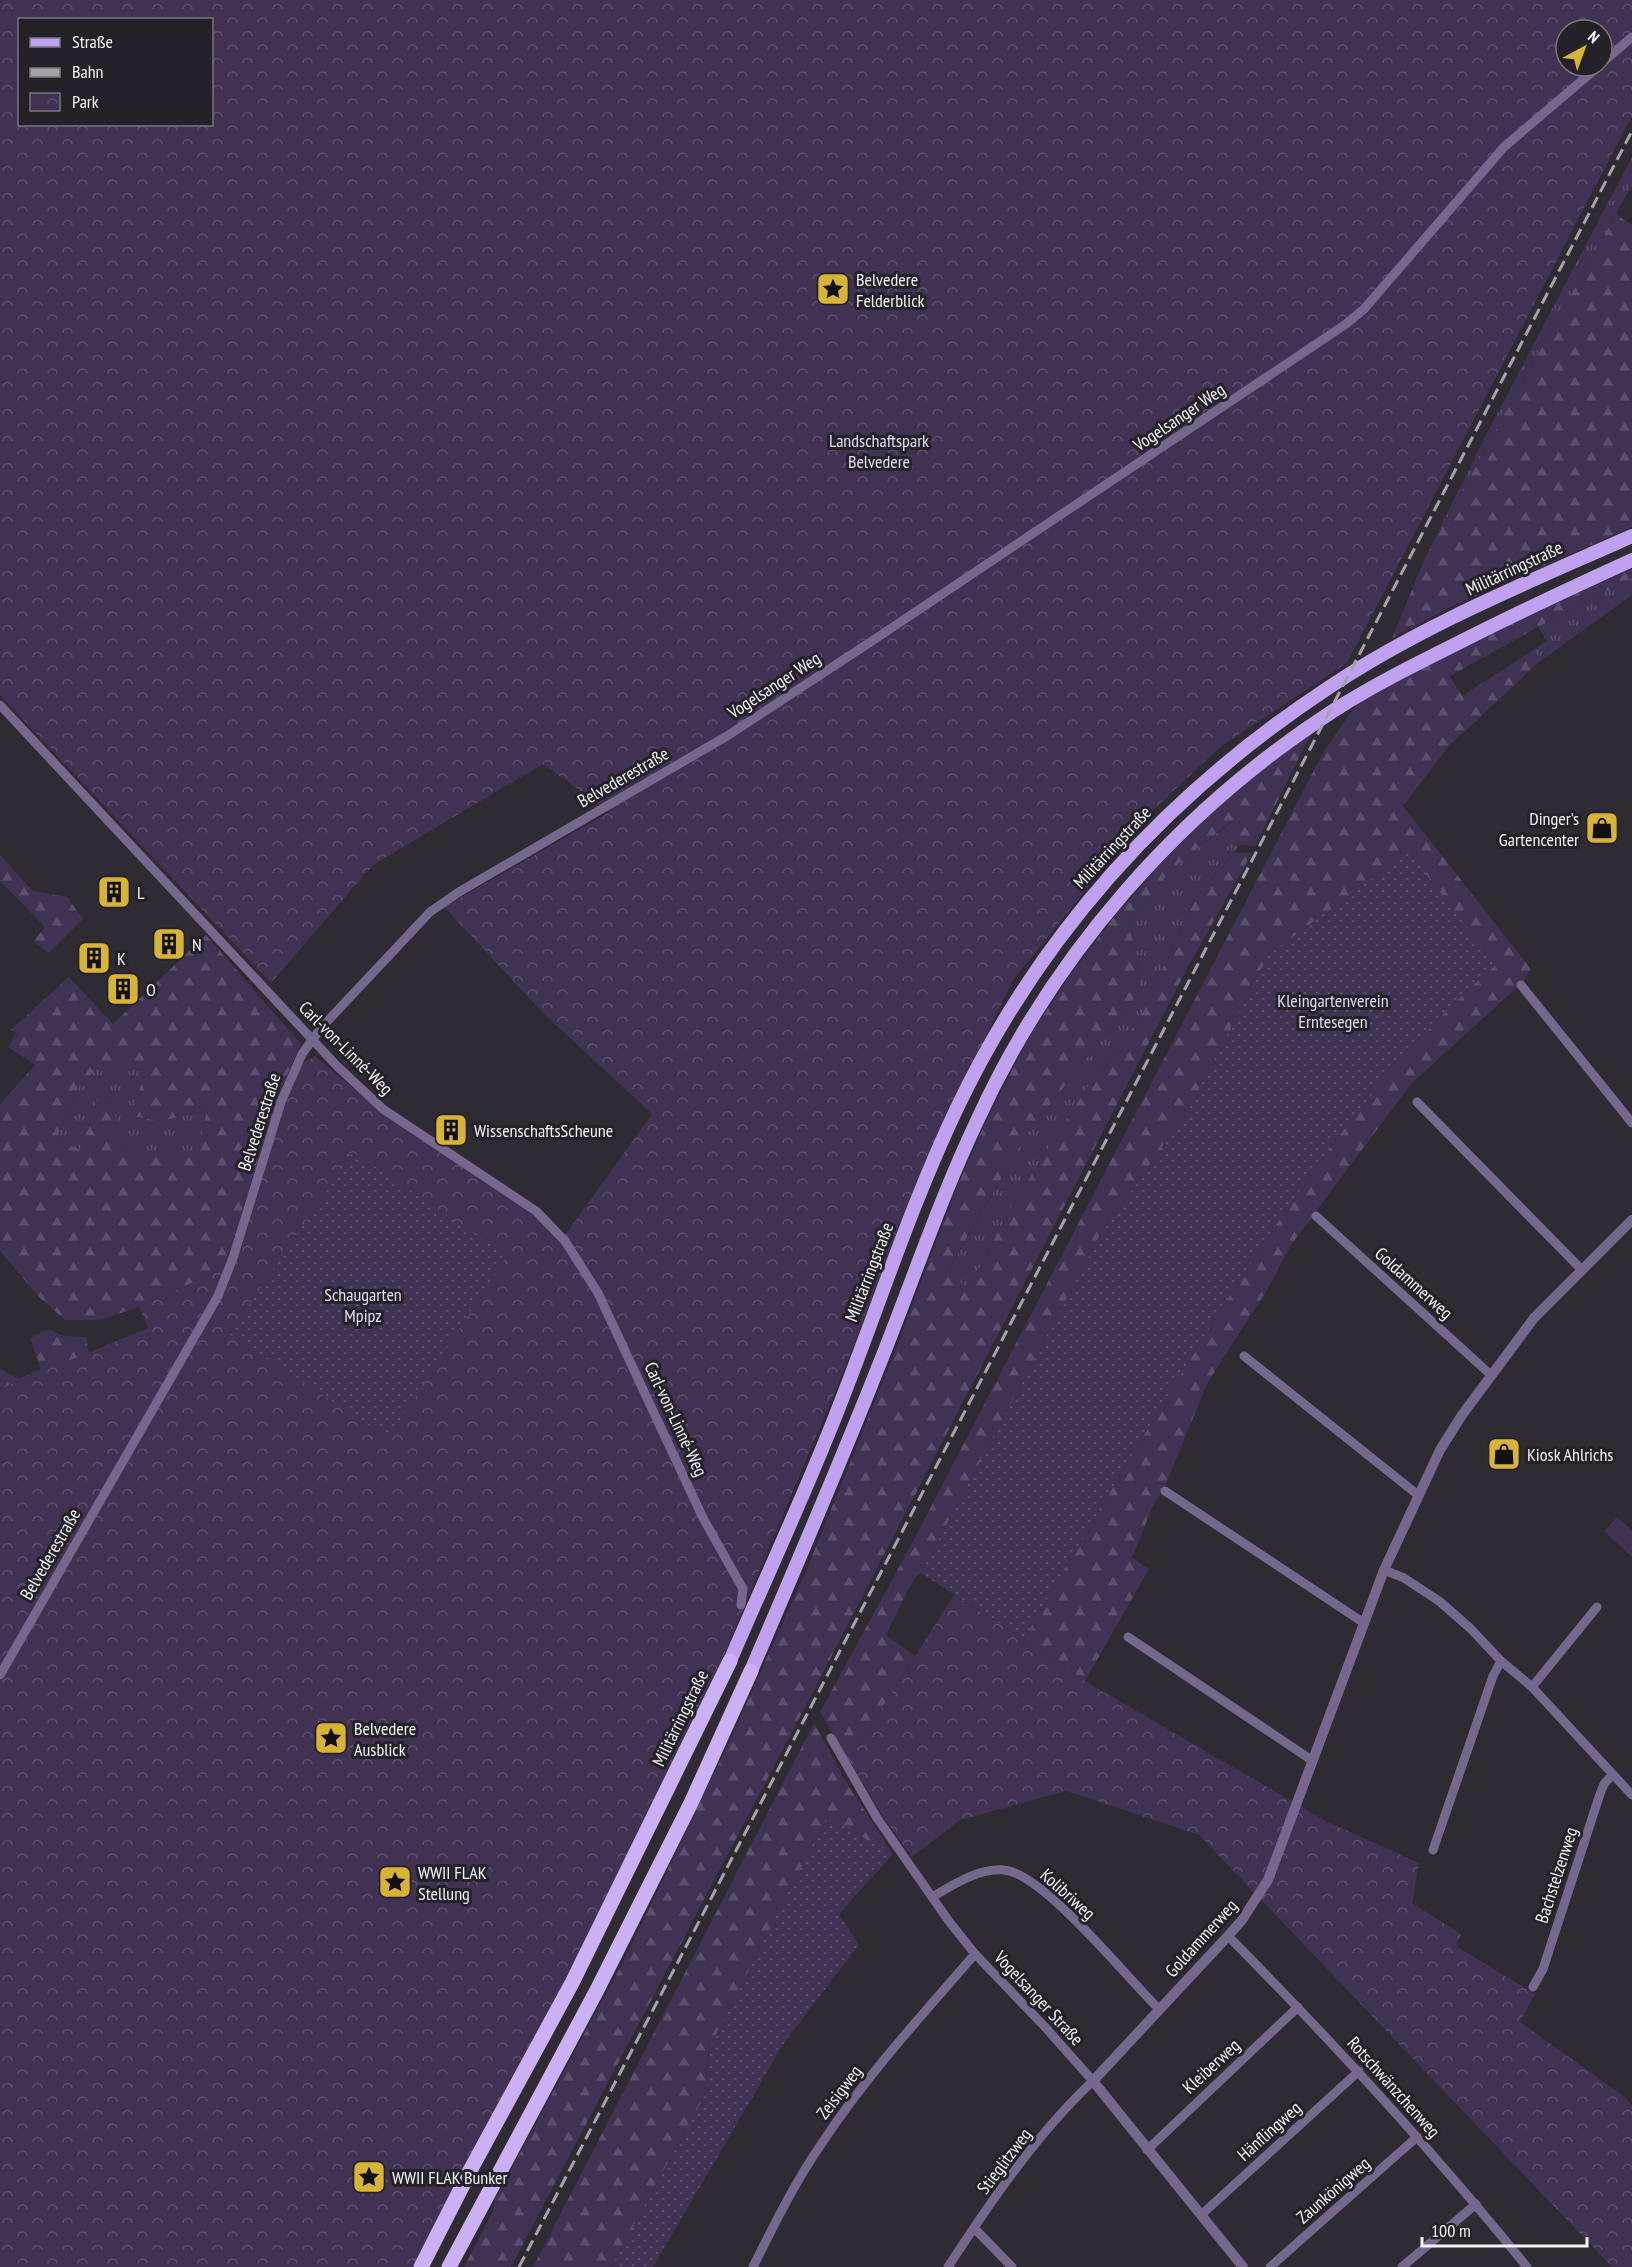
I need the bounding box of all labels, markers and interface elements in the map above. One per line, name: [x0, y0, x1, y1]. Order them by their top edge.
legend: [18, 18, 213, 126]
north arrow: [1554, 18, 1614, 78]
text: N: [1584, 26, 1604, 47]
text: Straße: [72, 30, 113, 53]
text: Bahn: [72, 60, 104, 83]
text: Park: [72, 90, 99, 113]
place label: Belvedere Felderblick: [856, 268, 925, 312]
place icon: Belvedere Felderblick: [815, 271, 851, 307]
street label: Vogelsanger Weg: [1128, 378, 1229, 457]
park label: Landschaftspark Belvedere: [829, 429, 929, 473]
street label: Militärringstraße: [1462, 536, 1566, 600]
street label: Vogelsanger Weg: [722, 646, 825, 724]
street label: Belvederestraße: [573, 742, 673, 812]
street label: Militärringstraße: [1068, 801, 1156, 893]
place label: Dinger's Gartencenter: [1499, 807, 1579, 851]
shop icon: Dinger's Gartencenter: [1584, 810, 1620, 846]
building icon: L: [96, 874, 132, 910]
place label: L: [137, 881, 145, 904]
building icon: N: [151, 926, 187, 962]
place label: N: [192, 933, 202, 956]
building icon: K: [76, 940, 112, 976]
place label: K: [117, 947, 126, 970]
building icon: O: [105, 971, 141, 1007]
place label: O: [146, 978, 156, 1001]
park label: Kleingartenverein Erntesegen: [1277, 989, 1389, 1033]
street label: Carl-von-Linné-Weg: [294, 996, 398, 1100]
street label: Belvederestraße: [232, 1070, 286, 1174]
building icon: WissenschaftsScheune: [433, 1112, 469, 1148]
place label: WissenschaftsScheune: [474, 1119, 613, 1142]
street label: Militärringstraße: [840, 1219, 898, 1325]
street label: Goldammerweg: [1370, 1242, 1458, 1324]
park label: Schaugarten Mpipz: [324, 1283, 402, 1327]
street label: Carl-von-Linné-Weg: [639, 1358, 713, 1480]
shop icon: Kiosk Ahlrichs: [1486, 1436, 1522, 1472]
place label: Kiosk Ahlrichs: [1527, 1443, 1613, 1466]
street label: Belvederestraße: [15, 1504, 85, 1604]
street label: Militärringstraße: [647, 1666, 713, 1770]
place label: Belvedere Ausblick: [354, 1717, 416, 1761]
place icon: Belvedere Ausblick: [313, 1720, 349, 1756]
street label: Bachstelzenweg: [1530, 1824, 1582, 1926]
place label: WWII FLAK Stellung: [418, 1861, 487, 1905]
street label: Kolibriweg: [1036, 1863, 1100, 1925]
place icon: WWII FLAK Stellung: [377, 1864, 413, 1900]
street label: Goldammerweg: [1160, 1894, 1242, 1982]
street label: Vogelsanger Straße: [989, 1945, 1089, 2050]
street label: Rotschwänzchenweg: [1343, 2032, 1445, 2142]
street label: Kleiberweg: [1178, 2034, 1244, 2098]
street label: Zeisigweg: [811, 2060, 867, 2124]
street label: Hänflingweg: [1232, 2096, 1306, 2166]
street label: Stieglitzweg: [972, 2123, 1036, 2199]
street label: Zaunkönigweg: [1291, 2152, 1375, 2228]
place icon: WWII FLAK Bunker: [351, 2159, 387, 2195]
place label: WWII FLAK Bunker: [392, 2166, 507, 2189]
scale bar: [1422, 2210, 1587, 2248]
text: 100 m: [1431, 2219, 1471, 2242]

